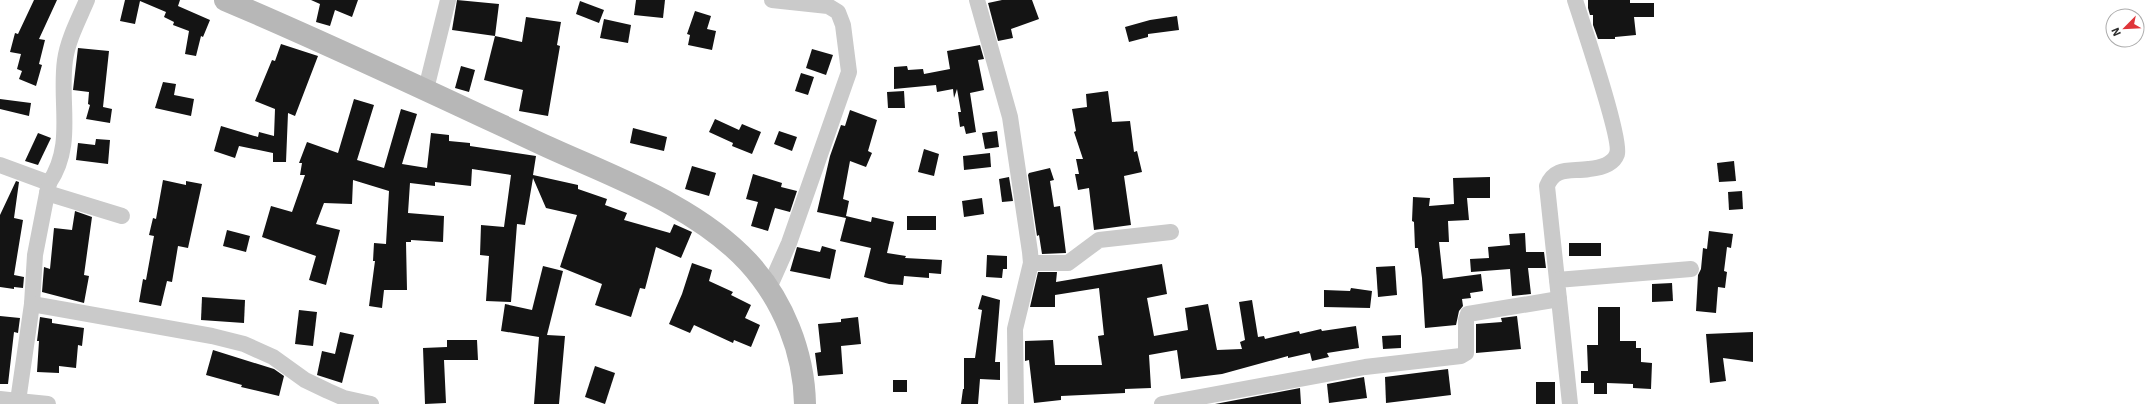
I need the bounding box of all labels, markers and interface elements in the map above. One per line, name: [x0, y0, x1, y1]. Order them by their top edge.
north arrow: [2105, 8, 2145, 48]
text: N: [2108, 26, 2124, 39]

